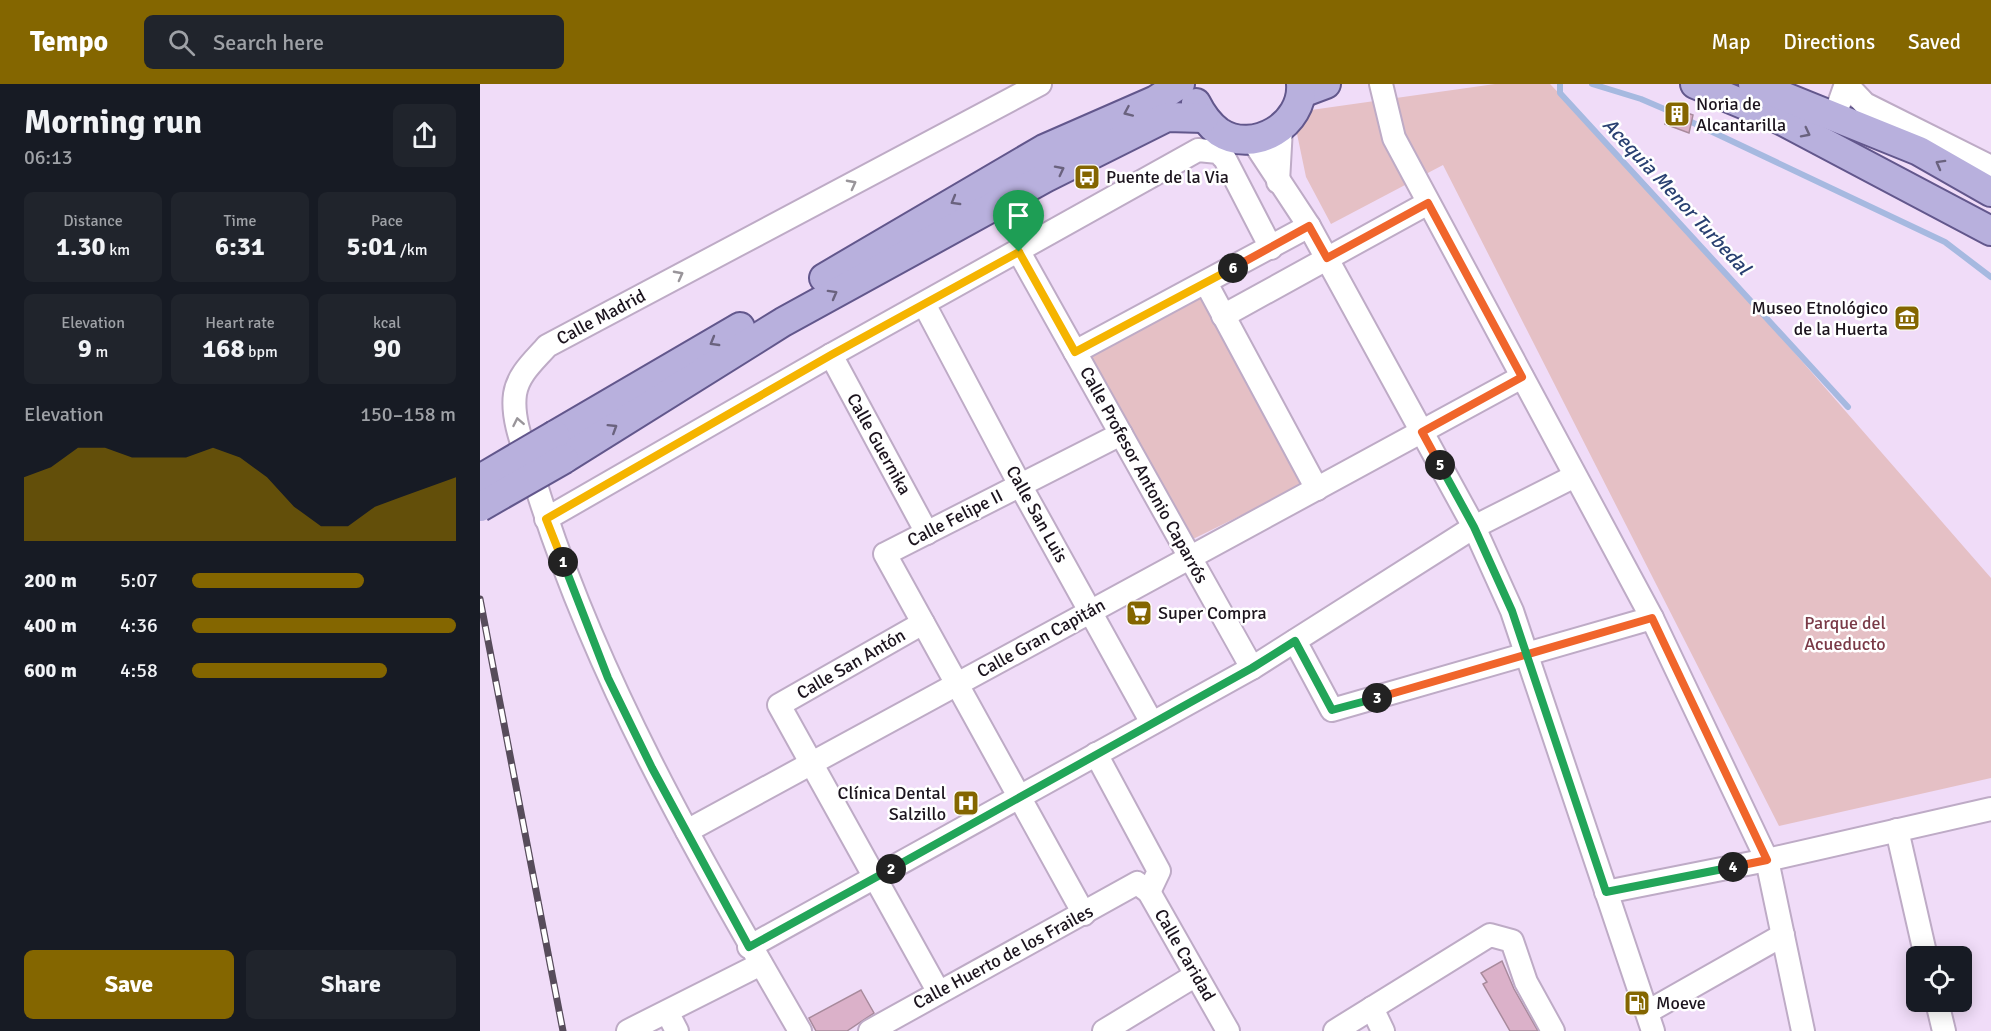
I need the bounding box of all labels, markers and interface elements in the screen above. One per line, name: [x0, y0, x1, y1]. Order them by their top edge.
search box: [144, 15, 564, 69]
text: Tempo: [30, 25, 108, 59]
icon: search: [165, 26, 198, 59]
text: Search here: [213, 29, 324, 56]
text: Map: [1712, 29, 1750, 55]
text: Directions: [1783, 29, 1875, 55]
text: Saved: [1908, 29, 1961, 55]
place label: Noria de Alcantarilla: [1696, 93, 1786, 136]
building icon: Noria de Alcantarilla: [1662, 99, 1692, 129]
text: Morning run: [24, 102, 202, 143]
button: share: [393, 104, 456, 167]
one-way arrow: [1124, 105, 1135, 117]
water label: Acequia Menor Turbedal: [1597, 113, 1757, 282]
one-way arrow: [1800, 126, 1810, 137]
text: 06:13: [24, 145, 73, 170]
one-way arrow: [1936, 159, 1946, 171]
bus stop icon: Puente de la Via: [1072, 162, 1102, 192]
one-way arrow: [1053, 166, 1064, 177]
place label: Puente de la Via: [1106, 166, 1229, 188]
one-way arrow: [845, 180, 856, 191]
pin: [993, 190, 1044, 252]
one-way arrow: [951, 194, 961, 205]
icon: arrive: [1002, 199, 1035, 232]
text: Distance: [63, 211, 123, 231]
text: Time: [224, 211, 256, 231]
text: Pace: [371, 211, 403, 231]
text: 1.30: [56, 231, 106, 263]
text: 6:31: [215, 231, 265, 263]
text: 5:01: [347, 231, 396, 263]
text: km: [106, 240, 130, 260]
text: /km: [396, 240, 427, 260]
pin: 6: [1218, 253, 1248, 283]
text: 6: [1229, 258, 1237, 278]
one-way arrow: [673, 271, 684, 282]
street label: Calle Madrid: [553, 284, 649, 350]
one-way arrow: [827, 290, 838, 301]
place label: Museo Etnológico de la Huerta: [1751, 297, 1888, 340]
museum icon: Museo Etnológico de la Huerta: [1892, 303, 1922, 333]
text: Elevation: [61, 313, 125, 333]
text: Heart rate: [205, 313, 275, 333]
text: kcal: [373, 313, 401, 333]
text: 9: [78, 333, 92, 365]
text: 168: [202, 333, 244, 365]
text: 90: [373, 333, 401, 365]
one-way arrow: [710, 334, 720, 346]
text: m: [92, 342, 108, 362]
text: bpm: [244, 342, 278, 362]
street label: Calle Profesor Antonio Caparrós: [1075, 363, 1213, 587]
street label: Calle Guernika: [842, 389, 916, 499]
text: Elevation: [24, 402, 104, 427]
text: 150–158 m: [360, 402, 456, 427]
one-way arrow: [512, 417, 525, 427]
one-way arrow: [607, 424, 617, 436]
pin: 5: [1425, 450, 1455, 480]
text: 5: [1436, 455, 1444, 475]
street label: Calle San Luis: [1001, 462, 1073, 566]
street label: Calle Felipe II: [904, 485, 1006, 551]
pin: 1: [548, 547, 578, 577]
text: 1: [559, 552, 567, 572]
text: 200 m: [24, 568, 77, 593]
text: 5:07: [120, 568, 158, 593]
street label: Calle Gran Capitán: [973, 594, 1109, 682]
supermarket icon: Super Compra: [1124, 598, 1154, 628]
place label: Super Compra: [1158, 602, 1267, 624]
park label: Parque del Acueducto: [1804, 612, 1886, 655]
text: 400 m: [24, 613, 77, 638]
text: 4:36: [120, 613, 158, 638]
street label: Calle San Antón: [793, 624, 909, 704]
text: 600 m: [24, 658, 77, 683]
text: 4:58: [120, 658, 158, 683]
pin: 3: [1362, 683, 1392, 713]
text: 3: [1373, 688, 1381, 708]
place label: Clínica Dental Salzillo: [838, 782, 946, 825]
hospital icon: Clínica Dental Salzillo: [951, 788, 981, 818]
pin: 4: [1718, 852, 1748, 882]
pin: 2: [876, 854, 906, 884]
text: 4: [1729, 857, 1737, 877]
text: 2: [887, 859, 895, 879]
street label: Calle Huerto de los Frailes: [909, 900, 1097, 1014]
street label: Calle Caridad: [1150, 905, 1220, 1005]
map controls: [1906, 946, 1972, 1012]
button: locate: [1906, 946, 1972, 1012]
button: Save: [24, 950, 234, 1019]
button: Share: [246, 950, 456, 1019]
fuel station icon: Moeve: [1622, 988, 1652, 1018]
place label: Moeve: [1656, 992, 1706, 1014]

